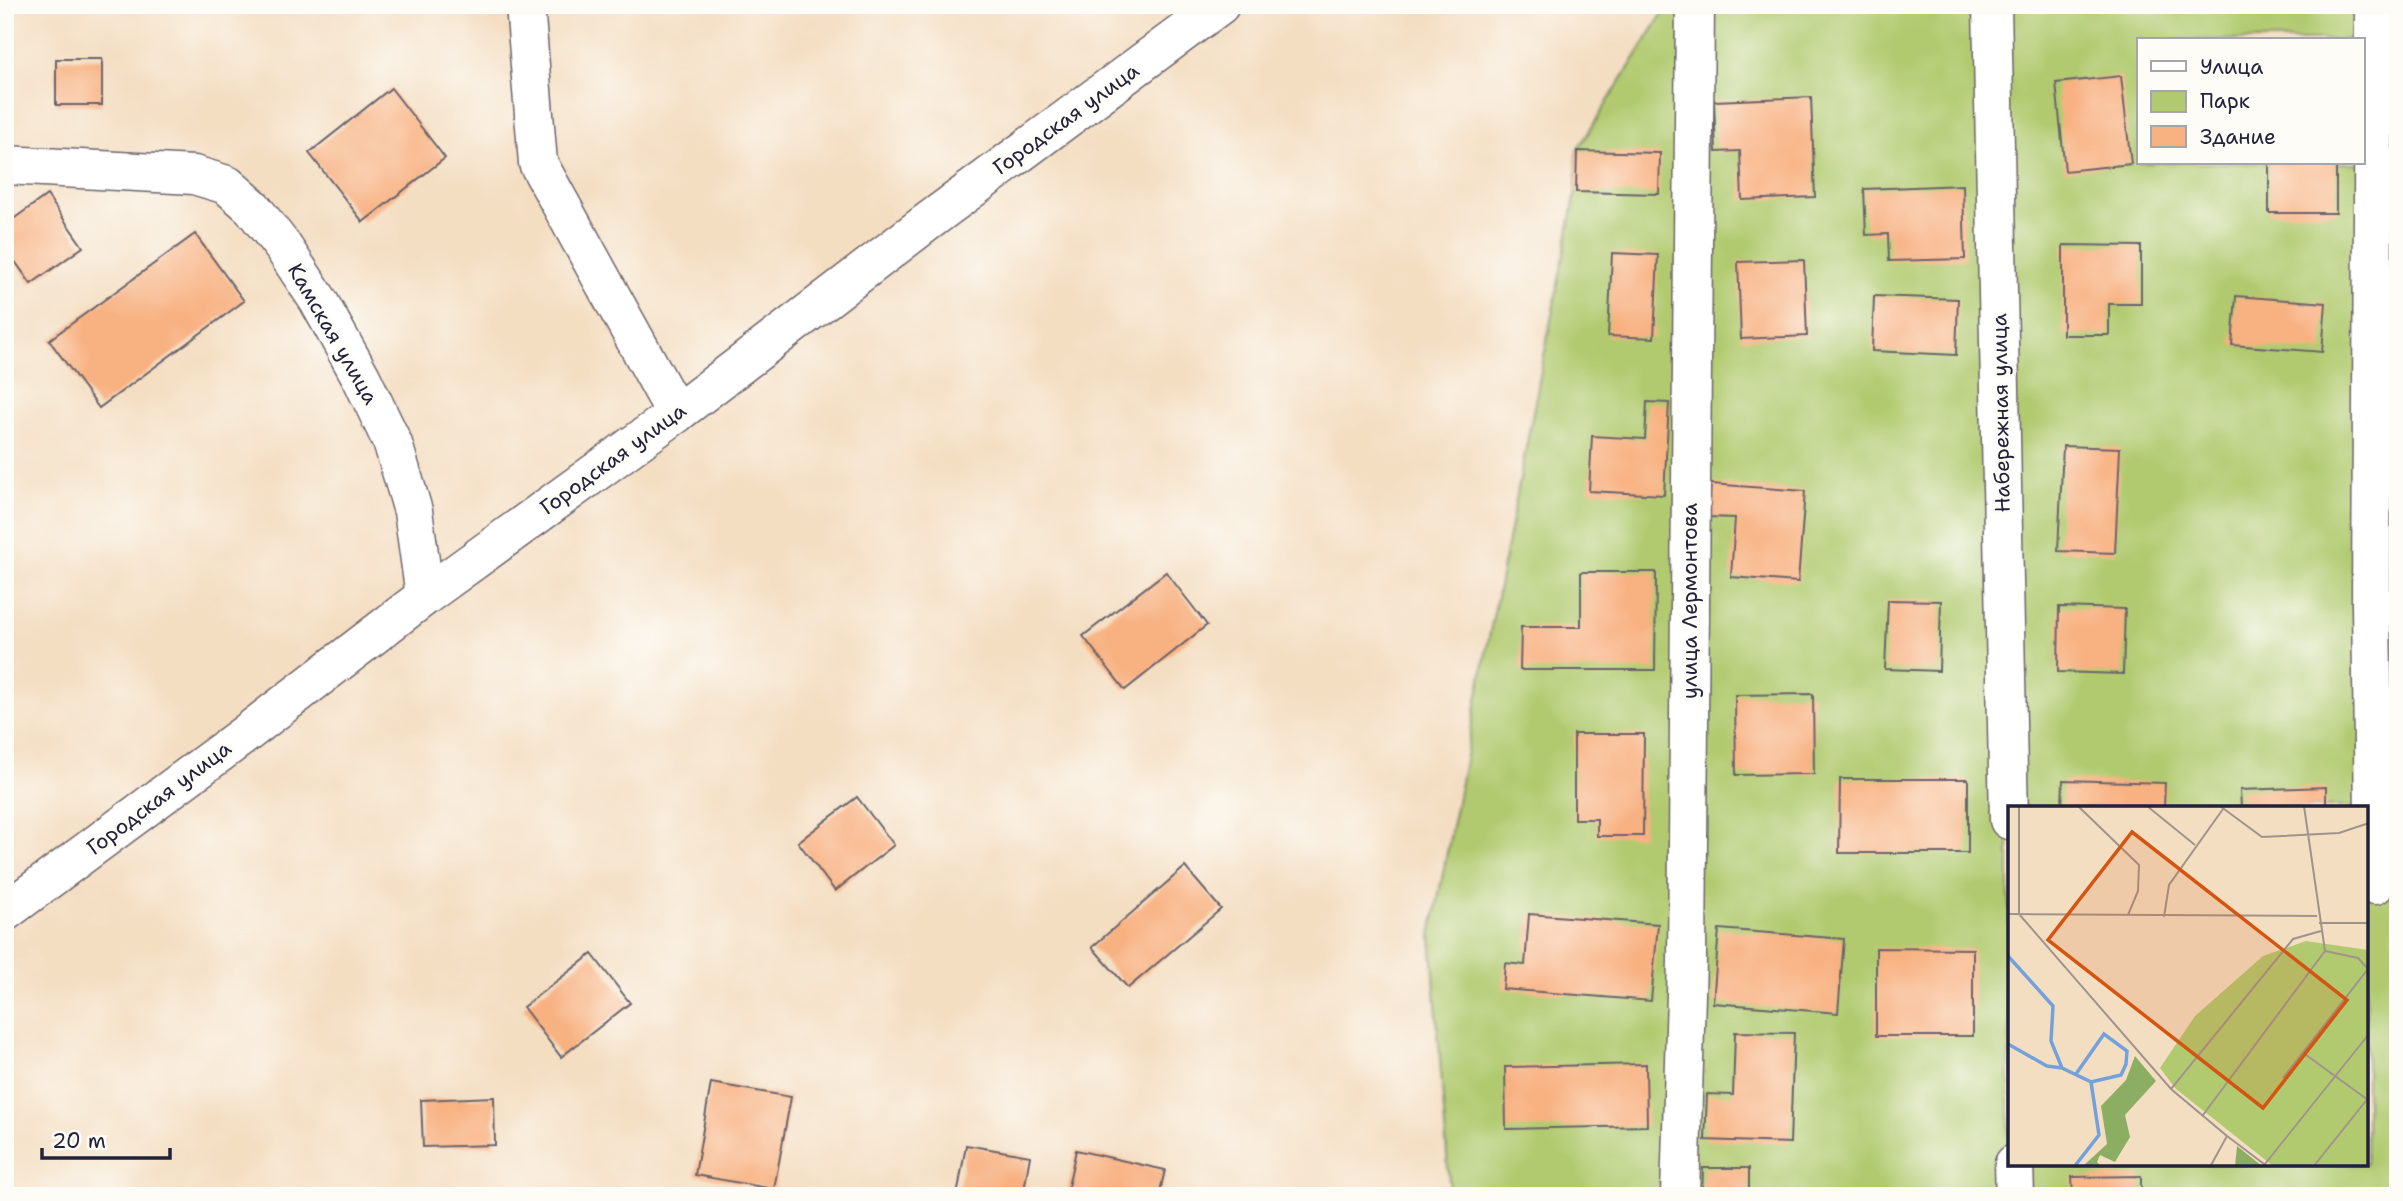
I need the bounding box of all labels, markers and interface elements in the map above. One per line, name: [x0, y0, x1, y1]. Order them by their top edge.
legend: [2137, 38, 2364, 164]
text: Улица: [2200, 53, 2263, 81]
street label: Городская улица: [987, 57, 1145, 181]
text: Парк: [2200, 87, 2250, 115]
text: Здание: [2200, 123, 2276, 151]
street label: Камская улица: [281, 258, 385, 410]
street label: Набережная улица: [1985, 313, 2017, 513]
street label: Городская улица: [534, 397, 692, 521]
street label: улица Лермонтова: [1676, 503, 1704, 699]
street label: Городская улица: [81, 734, 237, 862]
inset map: [2008, 806, 2368, 1166]
scale bar: [42, 1117, 170, 1161]
text: 20 m: [52, 1127, 106, 1155]

